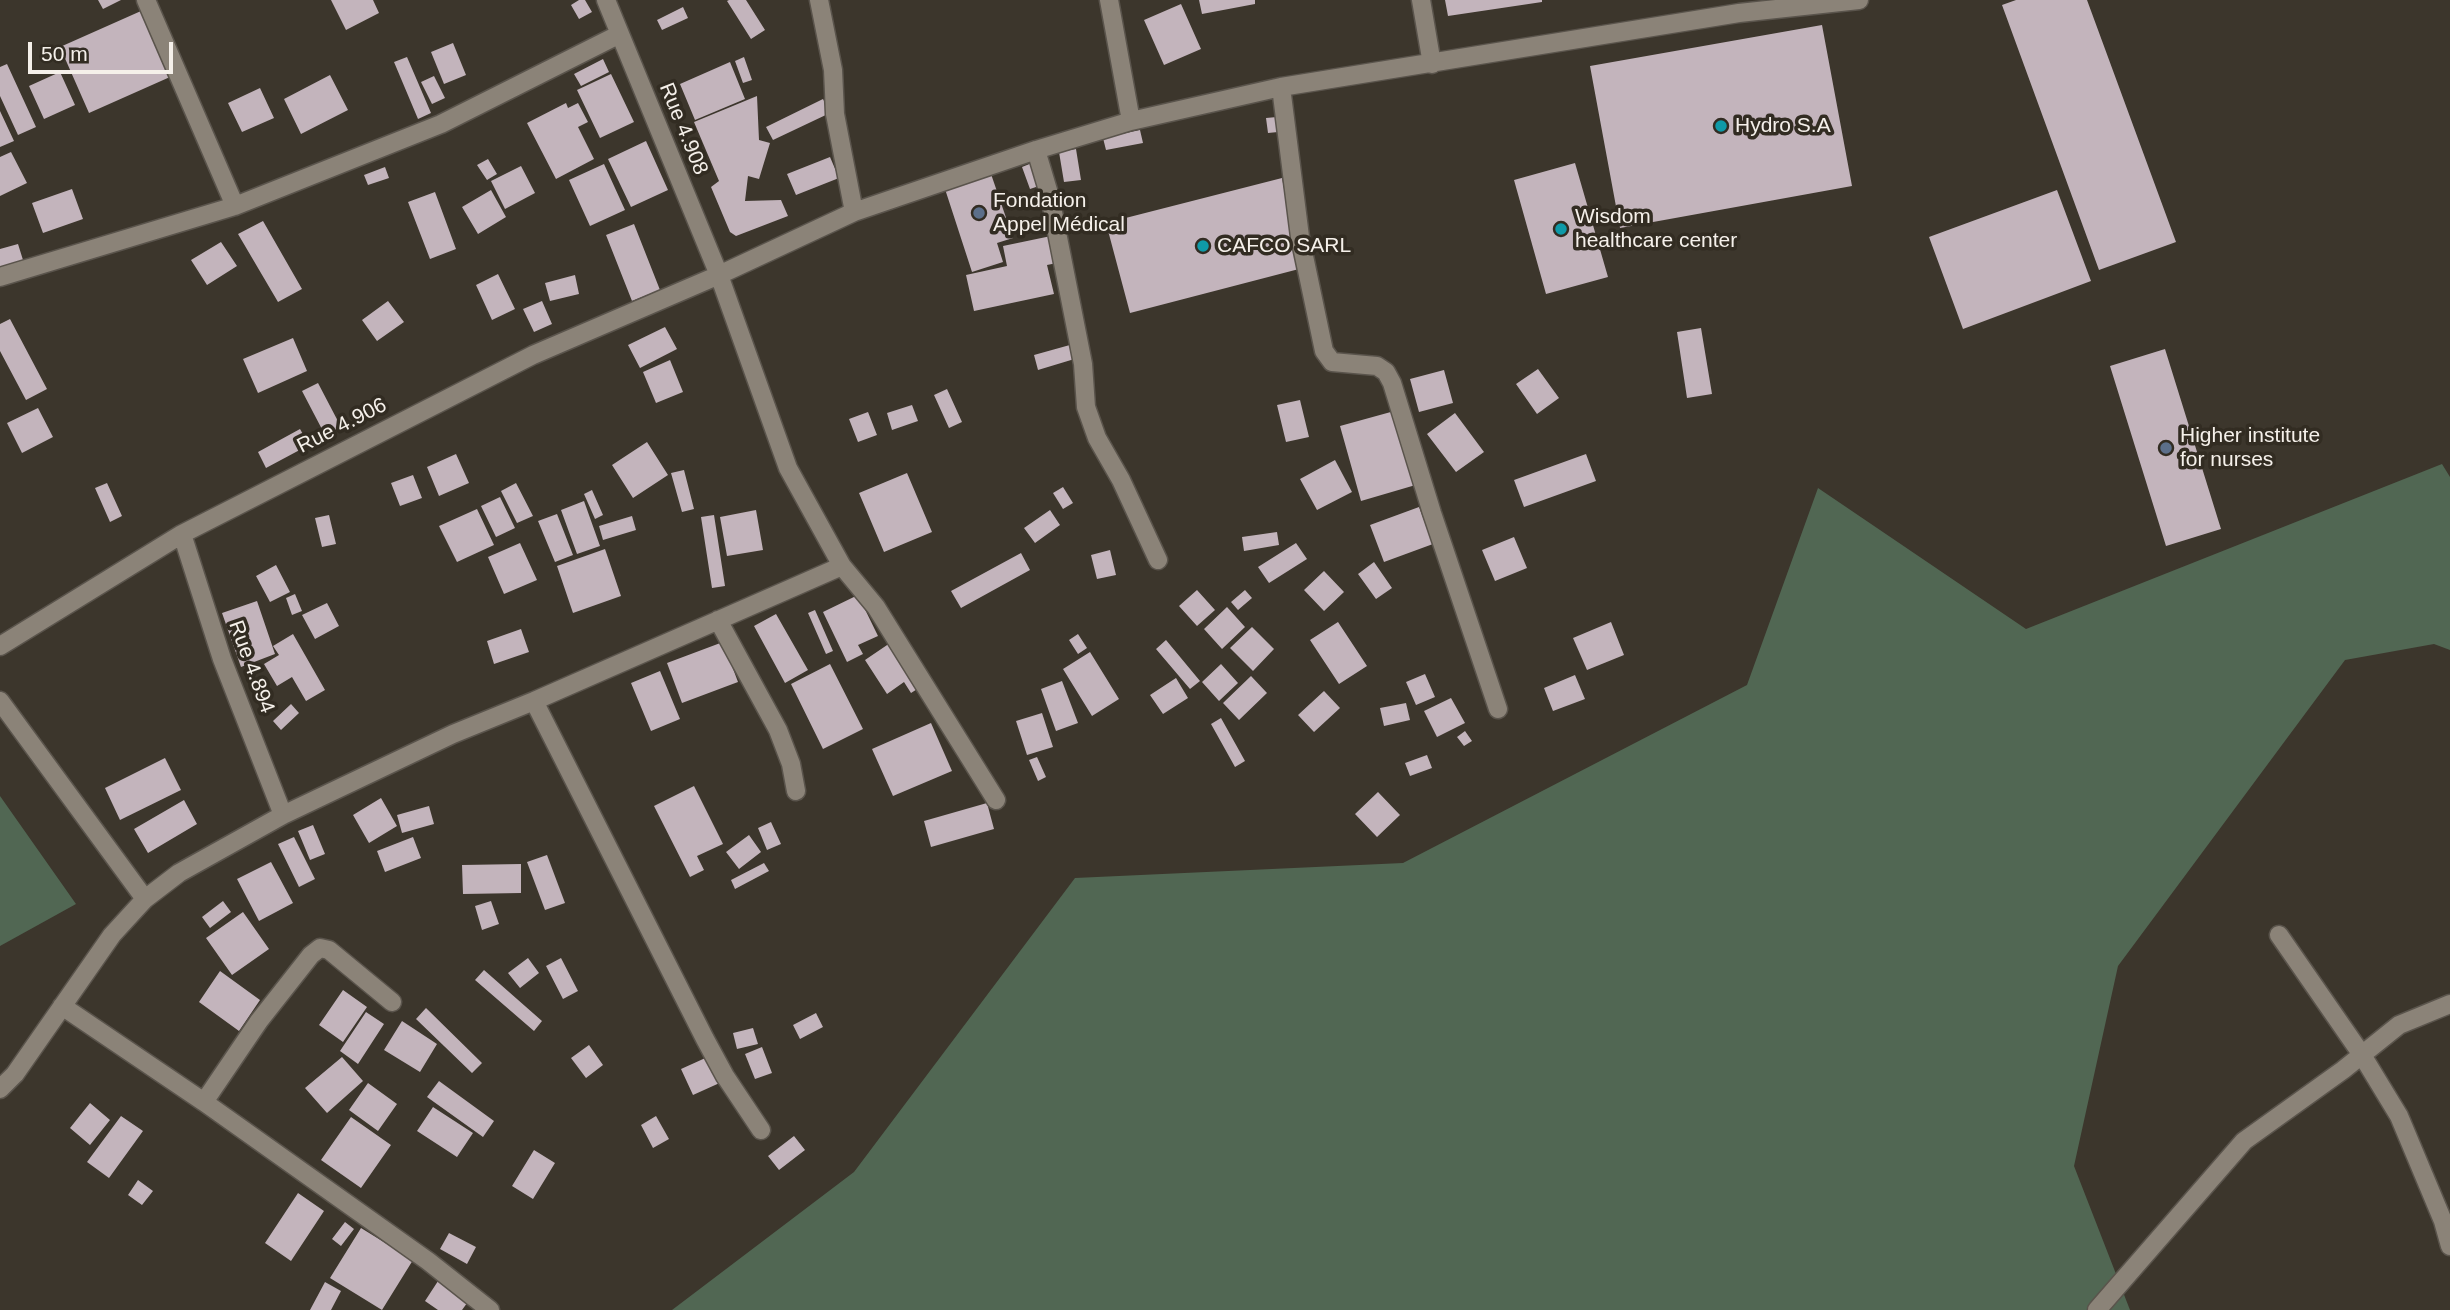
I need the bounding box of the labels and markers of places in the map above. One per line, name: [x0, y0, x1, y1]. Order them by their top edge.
place label: Hydro S.A: [1735, 113, 1831, 139]
marker: Hydro S.A: [1713, 118, 1729, 134]
place label: Fondation Appel Médical: [993, 188, 1125, 238]
place label: Wisdom healthcare center: [1575, 204, 1737, 254]
marker: Fondation Appel Médical: [971, 205, 987, 221]
marker: Wisdom healthcare center: [1553, 221, 1569, 237]
place label: CAFCO SARL: [1217, 233, 1351, 259]
marker: CAFCO SARL: [1195, 238, 1211, 254]
place label: Higher institute for nurses: [2180, 423, 2320, 473]
marker: Higher institute for nurses: [2158, 440, 2174, 456]

